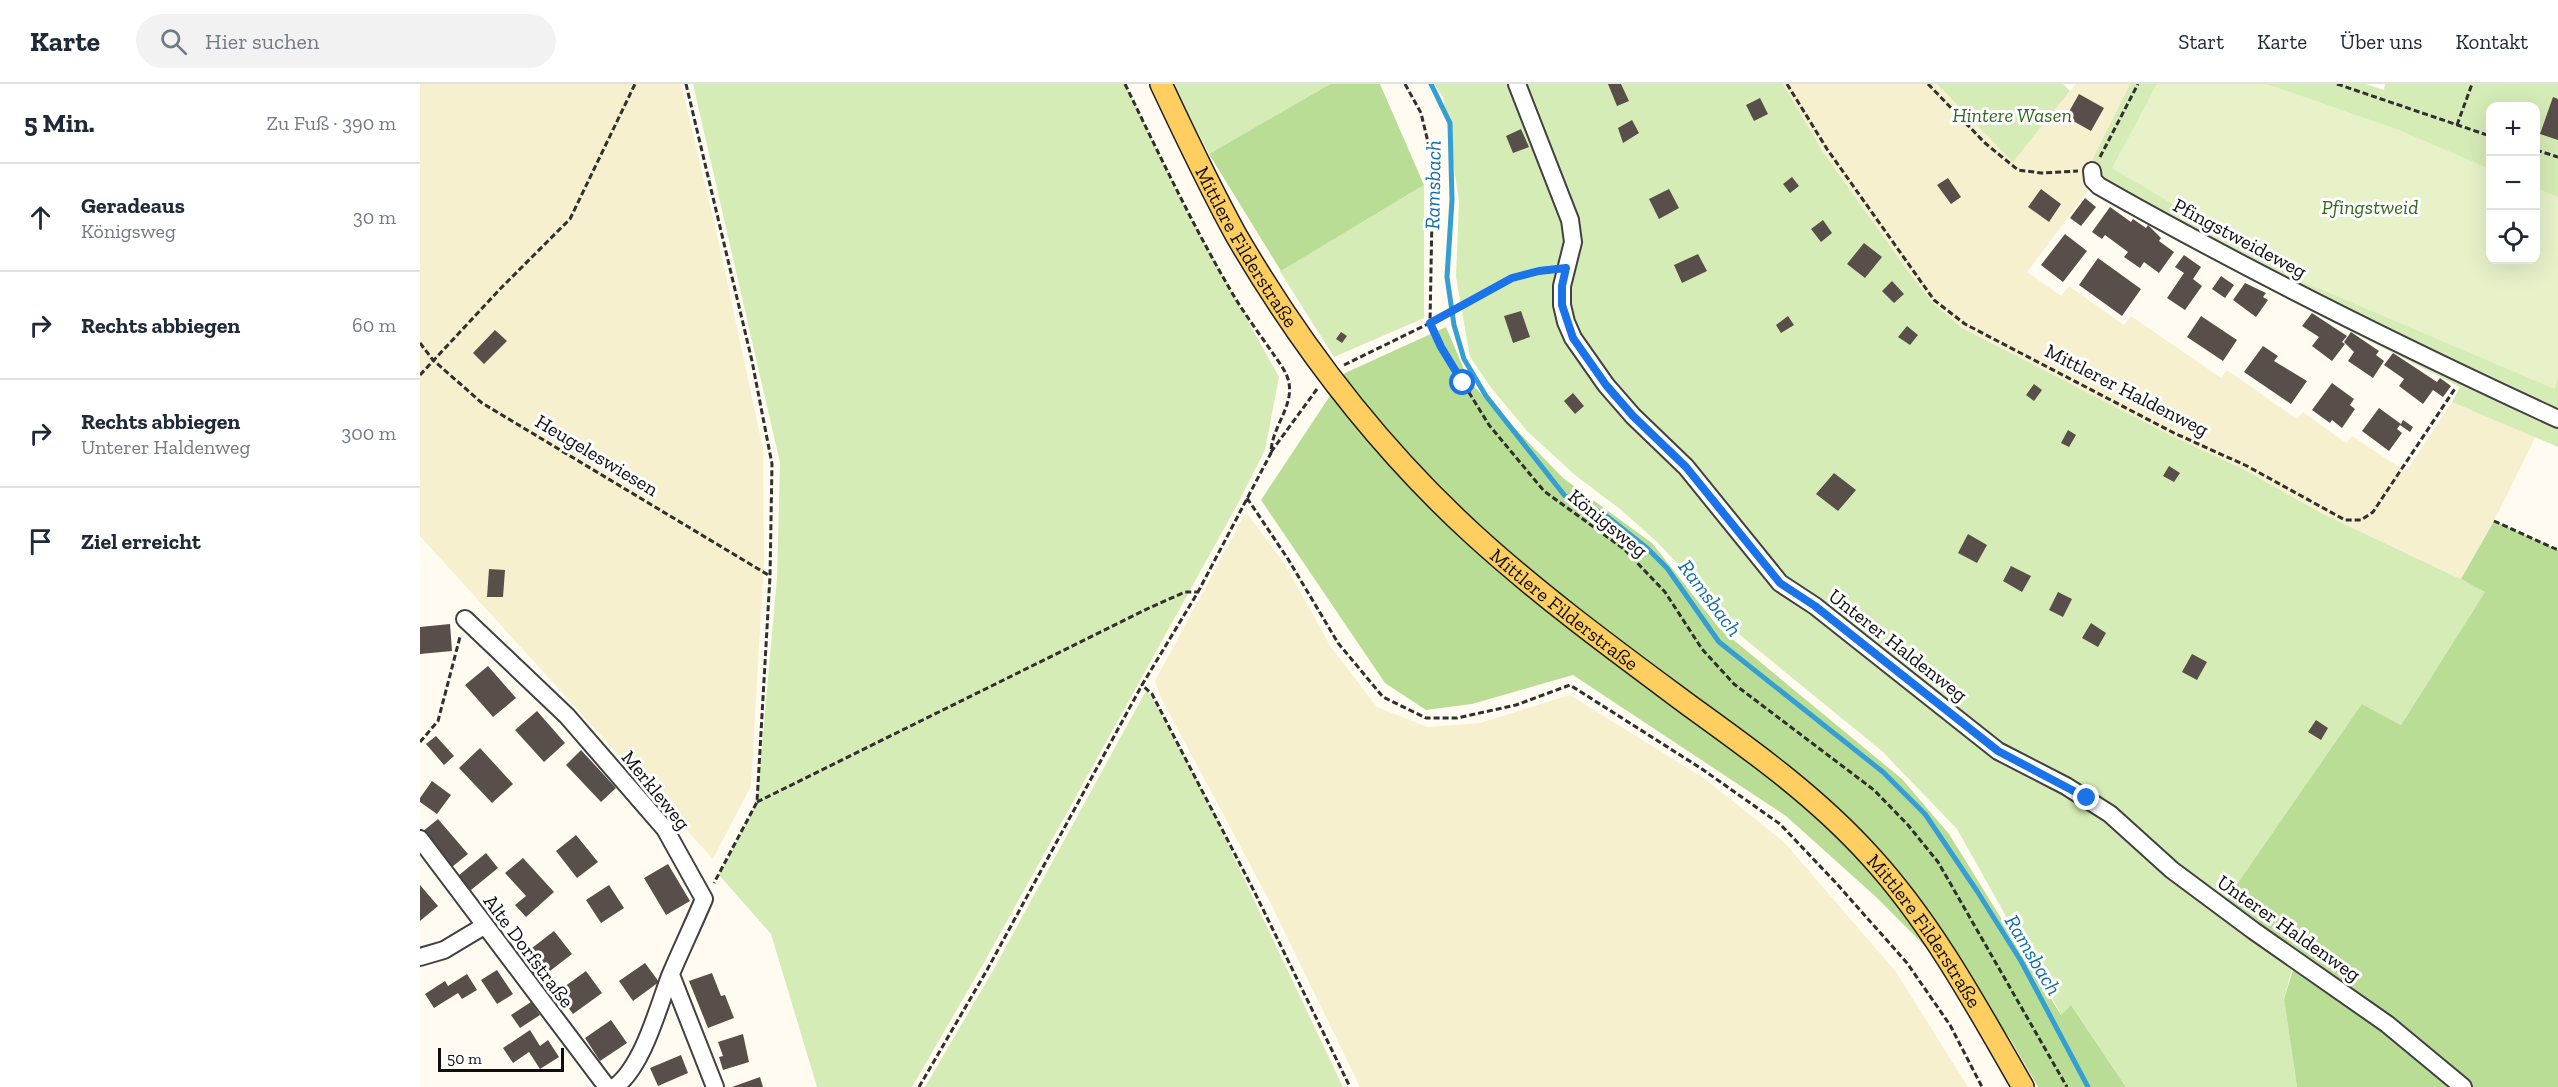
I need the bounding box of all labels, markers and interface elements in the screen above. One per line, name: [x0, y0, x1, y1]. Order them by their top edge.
search box: [136, 14, 556, 68]
text: Karte: [30, 25, 100, 58]
icon: search: [157, 25, 190, 58]
text: Hier suchen: [205, 28, 319, 55]
text: Start: [2178, 29, 2224, 54]
text: Karte: [2257, 29, 2307, 54]
text: Über uns: [2340, 29, 2422, 54]
text: Kontakt: [2455, 29, 2528, 54]
map controls: [2486, 102, 2540, 264]
button: +: [2486, 102, 2540, 156]
park label: Hintere Wasen: [1952, 103, 2072, 127]
text: 5 Min.: [24, 107, 95, 139]
text: Zu Fuß · 390 m: [267, 111, 396, 135]
water label: Ramsbach: [1419, 140, 1446, 230]
button: −: [2486, 156, 2540, 210]
street label: Mittlere Filderstraße: [1190, 162, 1303, 332]
text: Geradeaus: [81, 192, 185, 219]
street label: Pfingstweideweg: [2169, 193, 2311, 283]
park label: Pfingstweid: [2322, 195, 2418, 219]
icon: ahead: [24, 201, 57, 234]
text: 30 m: [353, 205, 396, 229]
button: locate: [2486, 210, 2540, 264]
text: Königsweg: [81, 219, 176, 243]
icon: right: [24, 309, 57, 342]
text: Rechts abbiegen: [81, 312, 240, 339]
text: 60 m: [352, 313, 396, 337]
street label: Mittlerer Haldenweg: [2041, 338, 2213, 442]
route start: [1449, 369, 1475, 395]
text: Rechts abbiegen: [81, 408, 240, 435]
street label: Heugeleswiesen: [531, 409, 663, 501]
icon: right: [24, 417, 57, 450]
text: 300 m: [341, 421, 396, 445]
text: Unterer Haldenweg: [81, 435, 250, 459]
street label: Königsweg: [1564, 484, 1652, 562]
icon: arrive: [24, 525, 57, 558]
text: Ziel erreicht: [81, 528, 201, 555]
street label: Mittlere Filderstraße: [1485, 543, 1643, 675]
water label: Ramsbach: [1674, 554, 1747, 641]
street label: Unterer Haldenweg: [1824, 583, 1972, 707]
street label: Merkleweg: [617, 745, 695, 835]
route end: [2073, 784, 2099, 810]
street label: Mittlere Filderstraße: [1862, 849, 1987, 1012]
street label: Unterer Haldenweg: [2213, 870, 2365, 986]
street label: Alte Dorfstraße: [479, 890, 579, 1012]
water label: Ramsbach: [2000, 910, 2067, 999]
scale bar: [438, 1045, 564, 1072]
text: 50 m: [447, 1049, 482, 1068]

